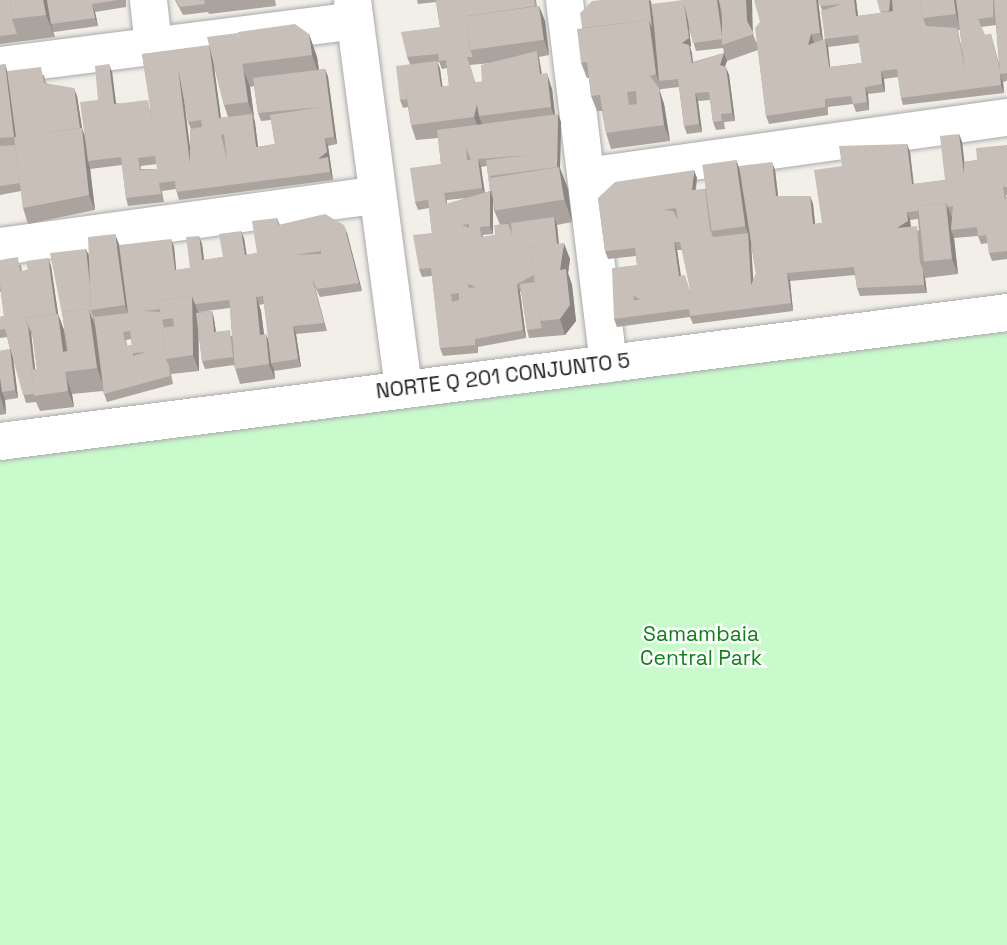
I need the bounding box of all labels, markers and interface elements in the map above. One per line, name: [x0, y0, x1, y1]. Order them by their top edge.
street label: NORTE Q 201 CONJUNTO 5: [374, 348, 632, 404]
park label: Samambaia Central Park: [640, 621, 762, 671]

